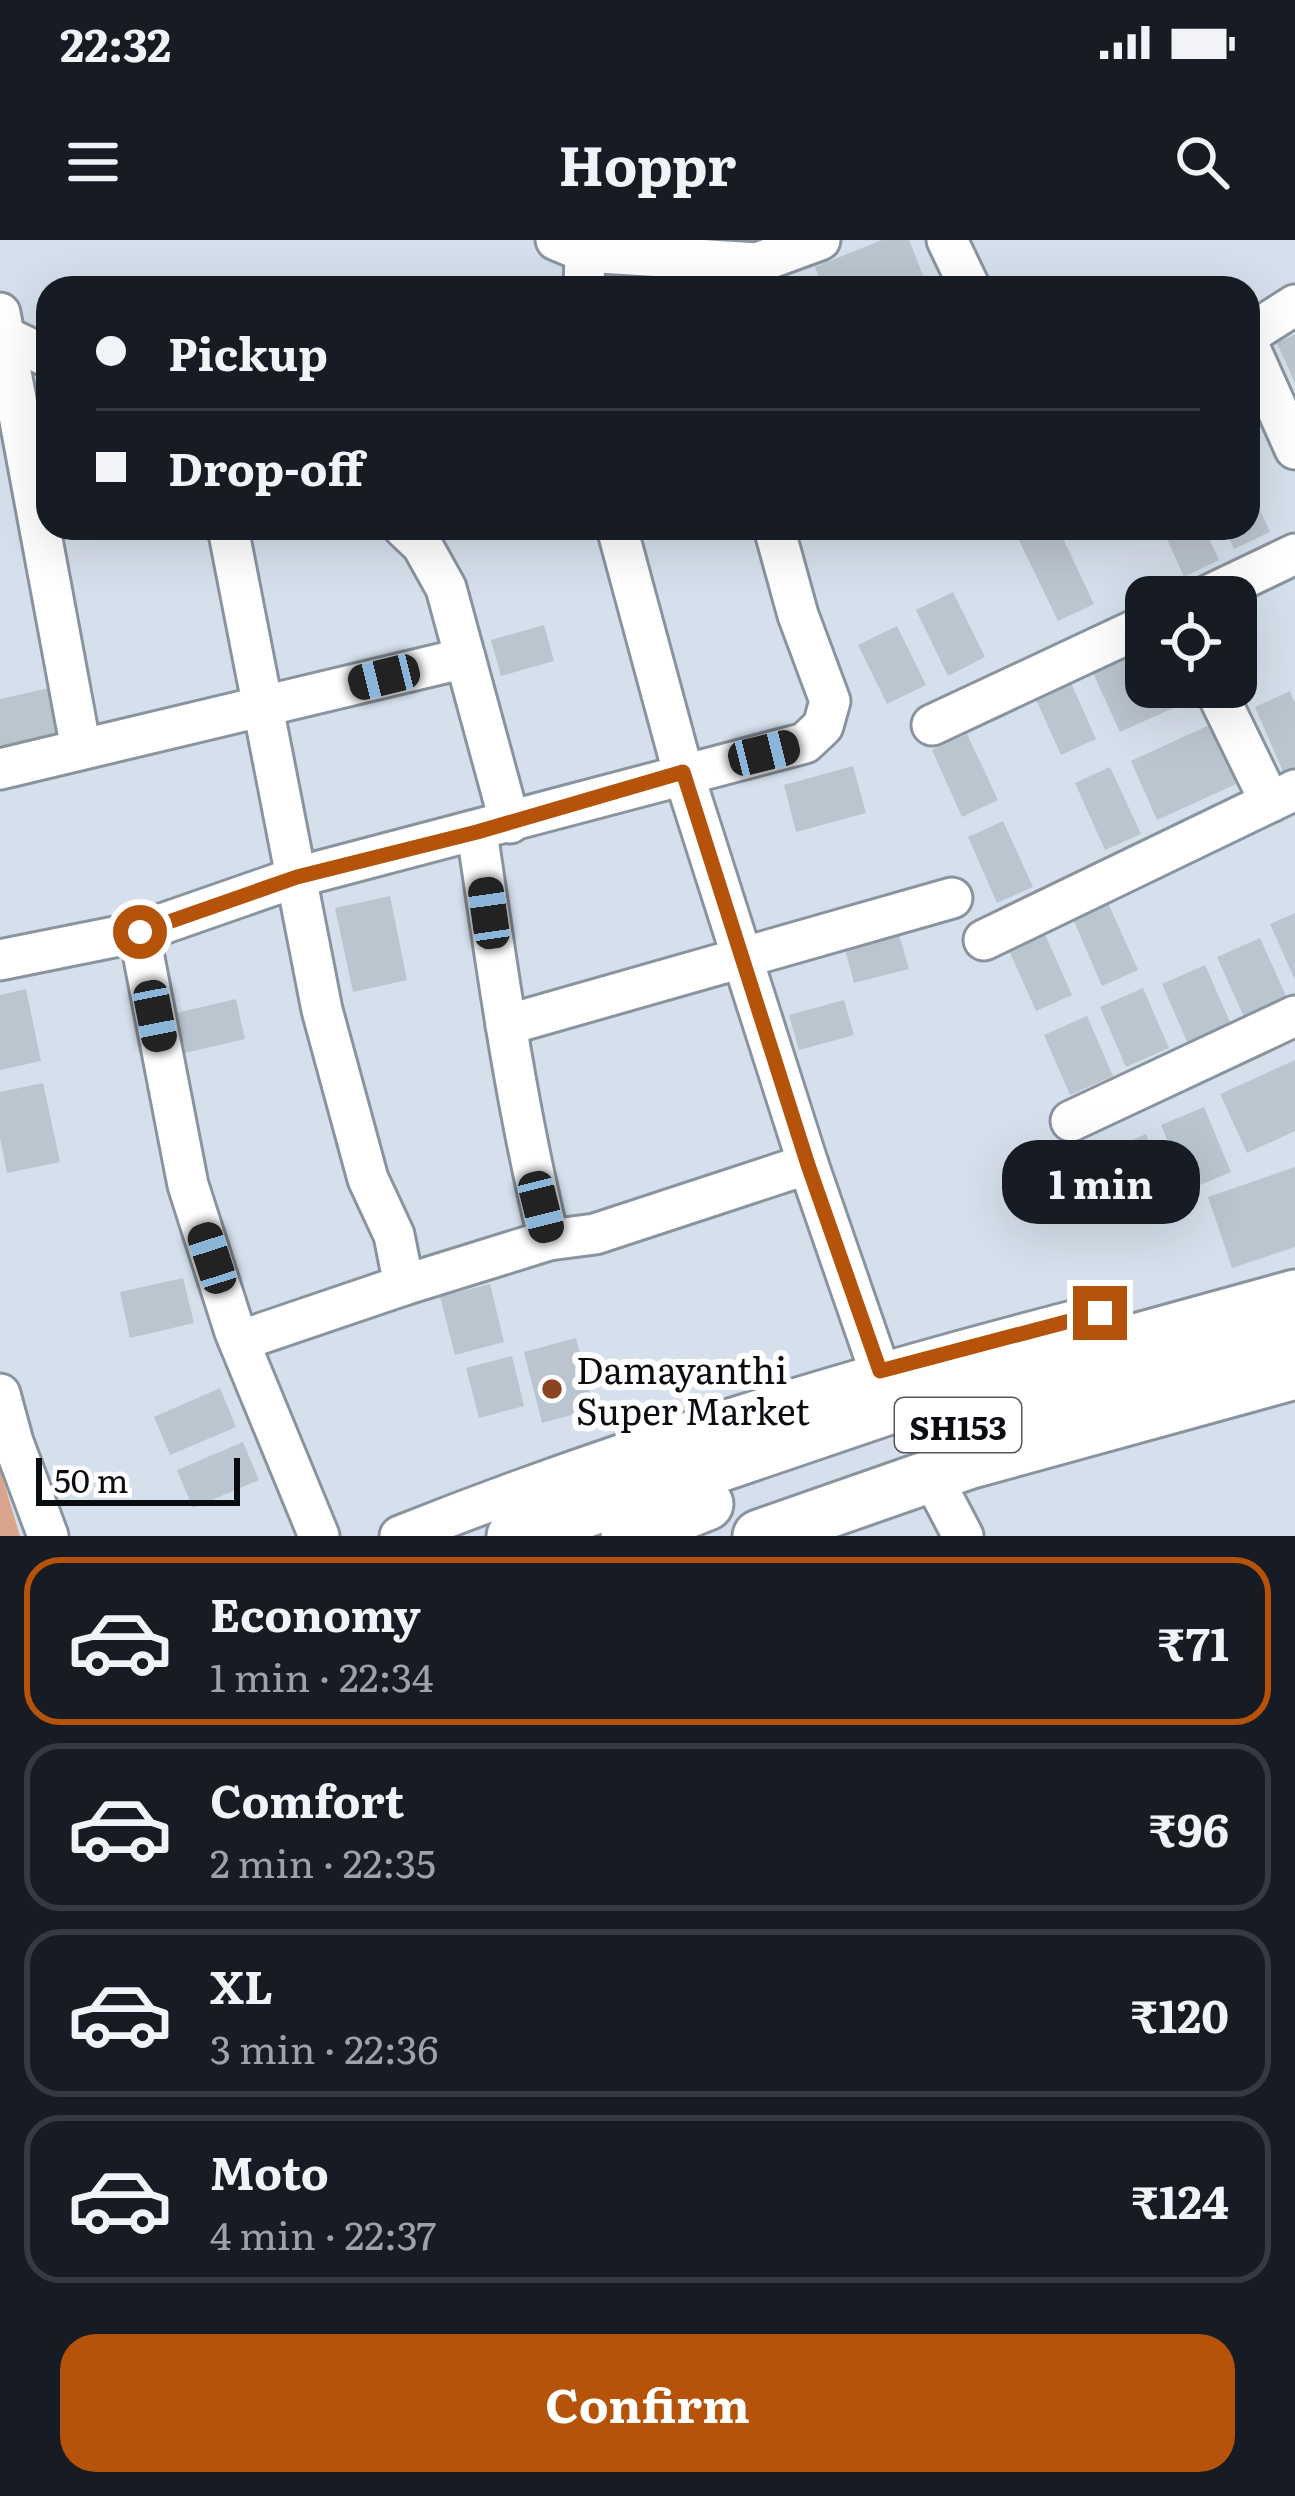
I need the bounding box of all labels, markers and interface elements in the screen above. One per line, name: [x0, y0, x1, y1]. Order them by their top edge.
text: 22:32: [60, 9, 171, 76]
text: Hoppr: [559, 122, 736, 203]
icon: menu: [60, 129, 126, 195]
icon: search: [1169, 129, 1235, 195]
text: Pickup: [168, 318, 328, 385]
text: Drop-off: [168, 433, 364, 500]
map controls: [1125, 576, 1257, 708]
button: locate: [1125, 576, 1257, 708]
car: [345, 651, 423, 703]
car: [725, 727, 803, 779]
car: [466, 875, 512, 951]
route start: [113, 905, 167, 959]
car: [130, 977, 180, 1055]
callout: 1 min: [1001, 1139, 1199, 1223]
text: 1 min: [1049, 1153, 1153, 1211]
car: [515, 1168, 567, 1246]
car: [184, 1218, 240, 1298]
route end: [1073, 1286, 1127, 1340]
place label: Damayanthi Super Market: [576, 1342, 810, 1436]
marker: Damayanthi Super Market: [539, 1376, 565, 1402]
road number: SH153: [895, 1398, 1021, 1452]
scale bar: [36, 1452, 240, 1505]
text: 50 m: [54, 1454, 128, 1503]
text: Economy: [210, 1579, 421, 1646]
icon: car: [66, 1587, 174, 1695]
text: ₹71: [1158, 1608, 1229, 1675]
text: 1 min · 22:34: [210, 1646, 433, 1704]
text: Comfort: [210, 1765, 404, 1832]
icon: car: [66, 1773, 174, 1881]
text: ₹96: [1149, 1794, 1229, 1861]
text: 2 min · 22:35: [210, 1832, 436, 1890]
text: XL: [210, 1951, 273, 2018]
icon: car: [66, 1959, 174, 2067]
text: ₹120: [1131, 1980, 1229, 2047]
text: 3 min · 22:36: [210, 2018, 438, 2076]
text: Moto: [210, 2137, 329, 2204]
icon: car: [66, 2145, 174, 2253]
text: ₹124: [1131, 2166, 1229, 2233]
text: 4 min · 22:37: [210, 2204, 436, 2262]
button: Confirm: [60, 2334, 1235, 2472]

